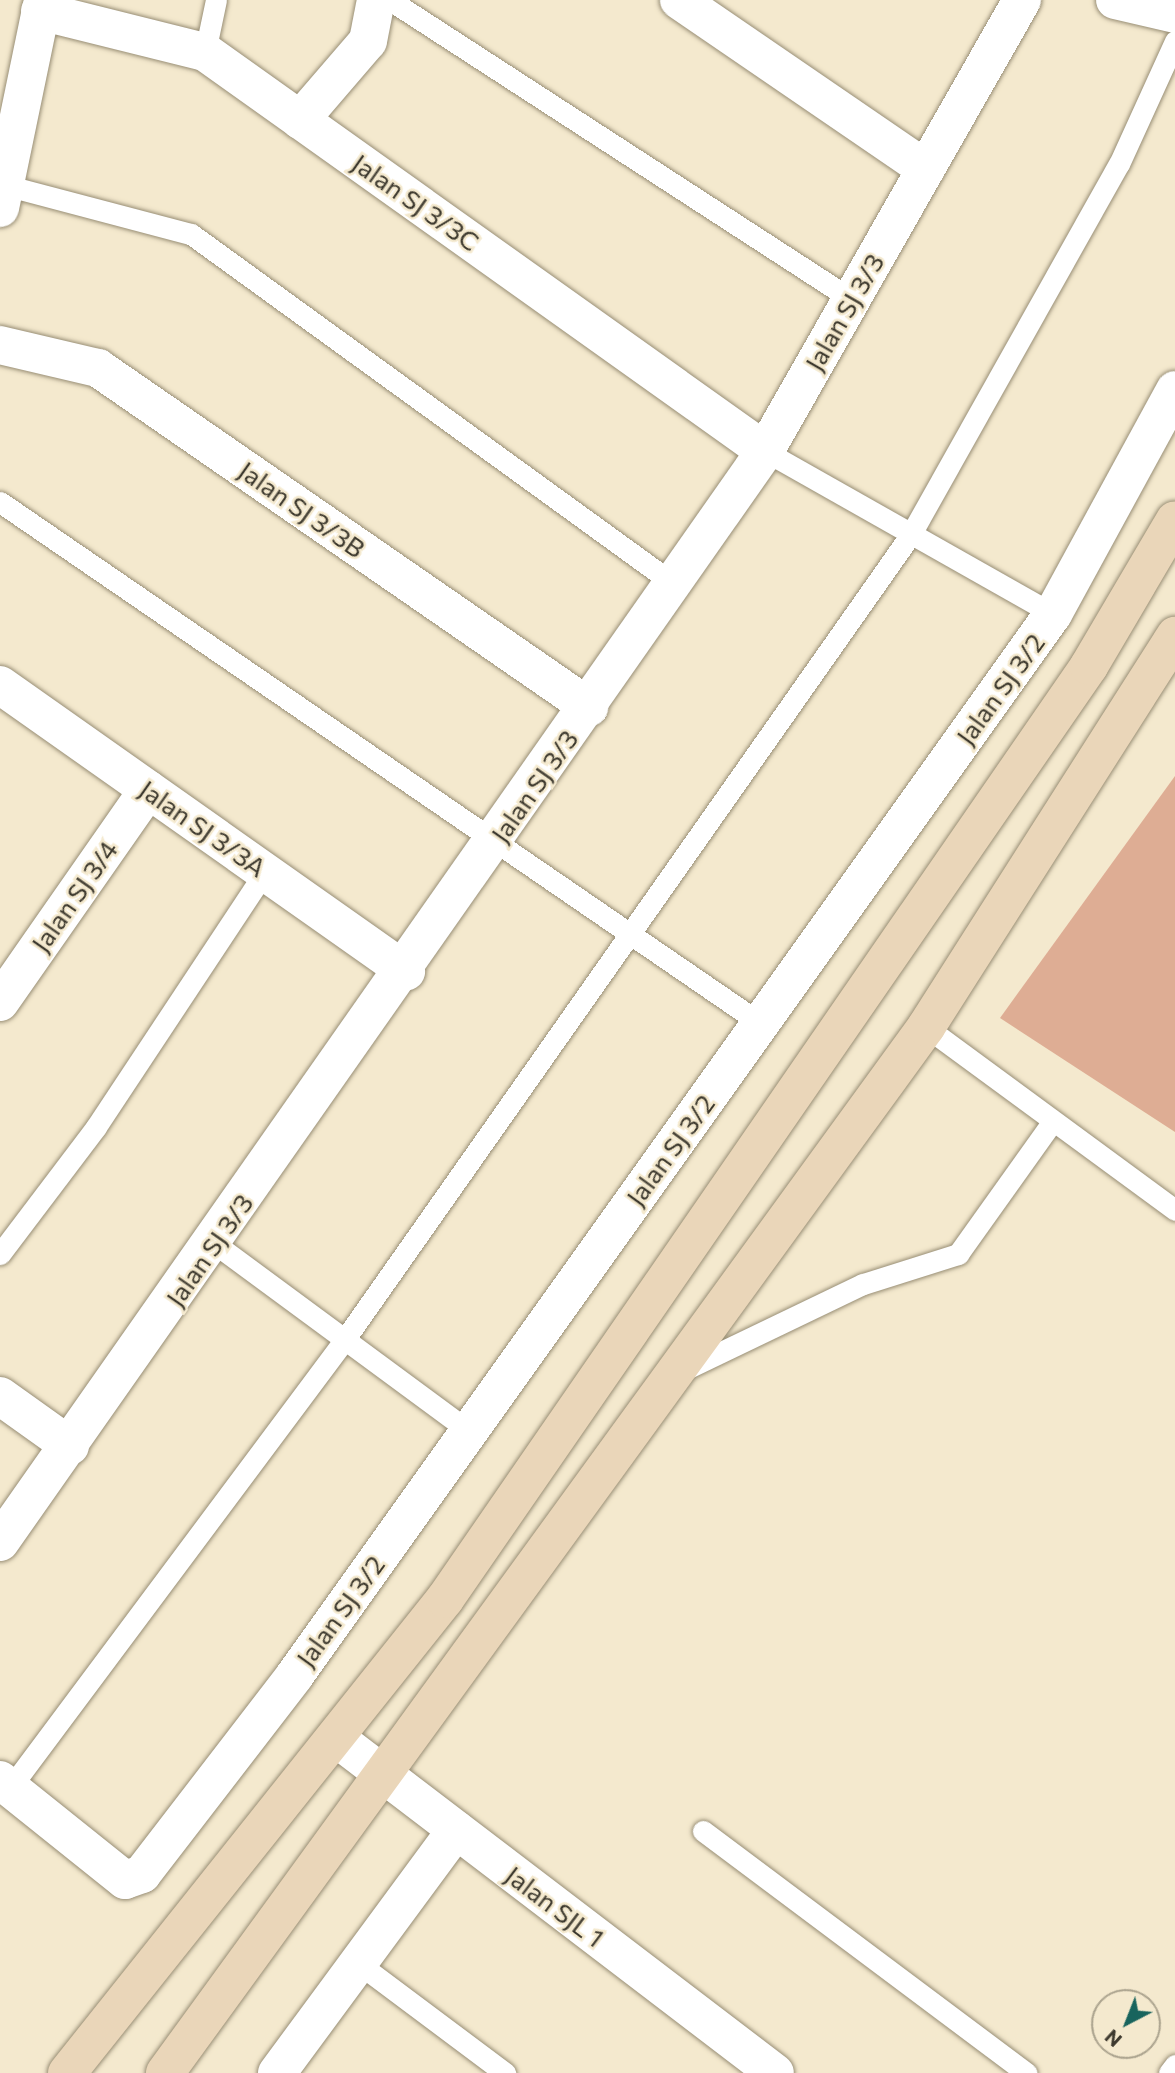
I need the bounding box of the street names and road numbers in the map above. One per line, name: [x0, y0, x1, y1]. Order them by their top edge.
street label: Jalan SJ 3/3C: [347, 147, 485, 257]
street label: Jalan SJ 3/3: [798, 248, 890, 376]
street label: Jalan SJ 3/3B: [233, 454, 371, 564]
street label: Jalan SJ 3/2: [949, 628, 1051, 750]
street label: Jalan SJ 3/3: [484, 724, 584, 848]
street label: Jalan SJ 3/3A: [134, 773, 272, 883]
street label: Jalan SJ 3/4: [24, 834, 124, 958]
street label: Jalan SJ 3/2: [619, 1089, 721, 1211]
street label: Jalan SJ 3/3: [159, 1188, 259, 1312]
street label: Jalan SJ 3/2: [289, 1550, 391, 1672]
street label: Jalan SJL 1: [500, 1859, 610, 1953]

